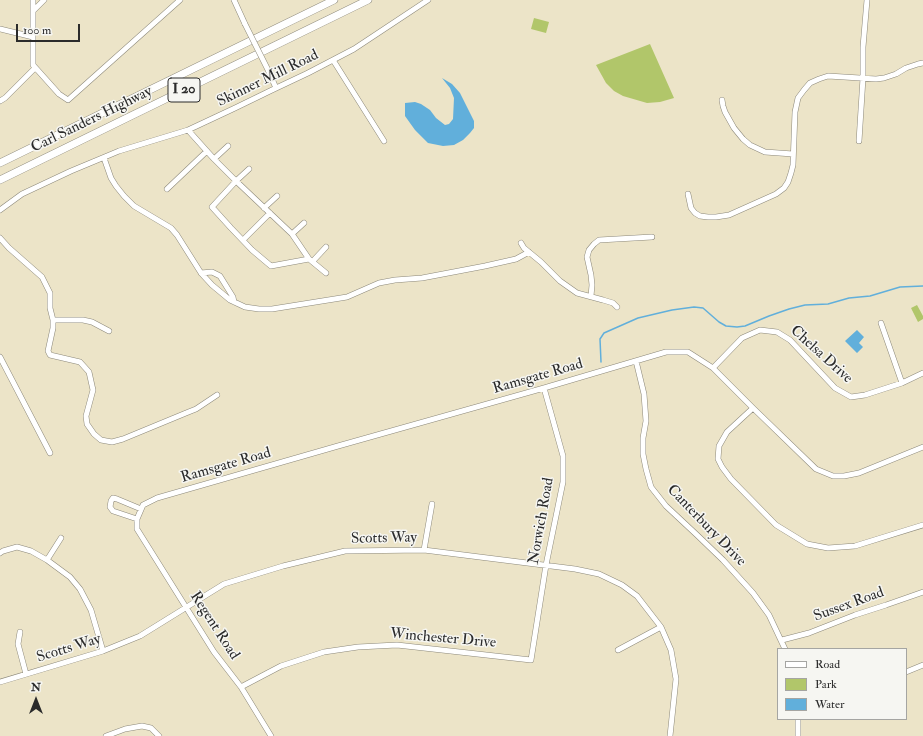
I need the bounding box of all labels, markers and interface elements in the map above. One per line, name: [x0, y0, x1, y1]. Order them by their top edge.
scale bar: [18, 16, 82, 42]
text: 100 m: [23, 23, 51, 38]
street label: Skinner Mill Road: [214, 47, 322, 111]
road number: I 20: [168, 78, 200, 102]
street label: Carl Sanders Highway: [29, 83, 155, 157]
street label: Chelsa Drive: [786, 322, 856, 388]
street label: Ramsgate Road: [491, 356, 585, 398]
street label: Ramsgate Road: [179, 445, 273, 487]
street label: Norwich Road: [526, 476, 558, 566]
street label: Canterbury Drive: [663, 482, 749, 570]
street label: Scotts Way: [351, 529, 417, 549]
street label: Sussex Road: [811, 584, 887, 626]
street label: Regent Road: [185, 589, 243, 663]
street label: Winchester Drive: [389, 625, 497, 653]
street label: Scotts Way: [35, 631, 103, 667]
legend: [777, 648, 907, 720]
text: Road: [815, 657, 840, 672]
text: Park: [815, 677, 837, 692]
north arrow: [16, 680, 56, 720]
text: N: [31, 681, 41, 694]
text: Water: [815, 697, 844, 712]

